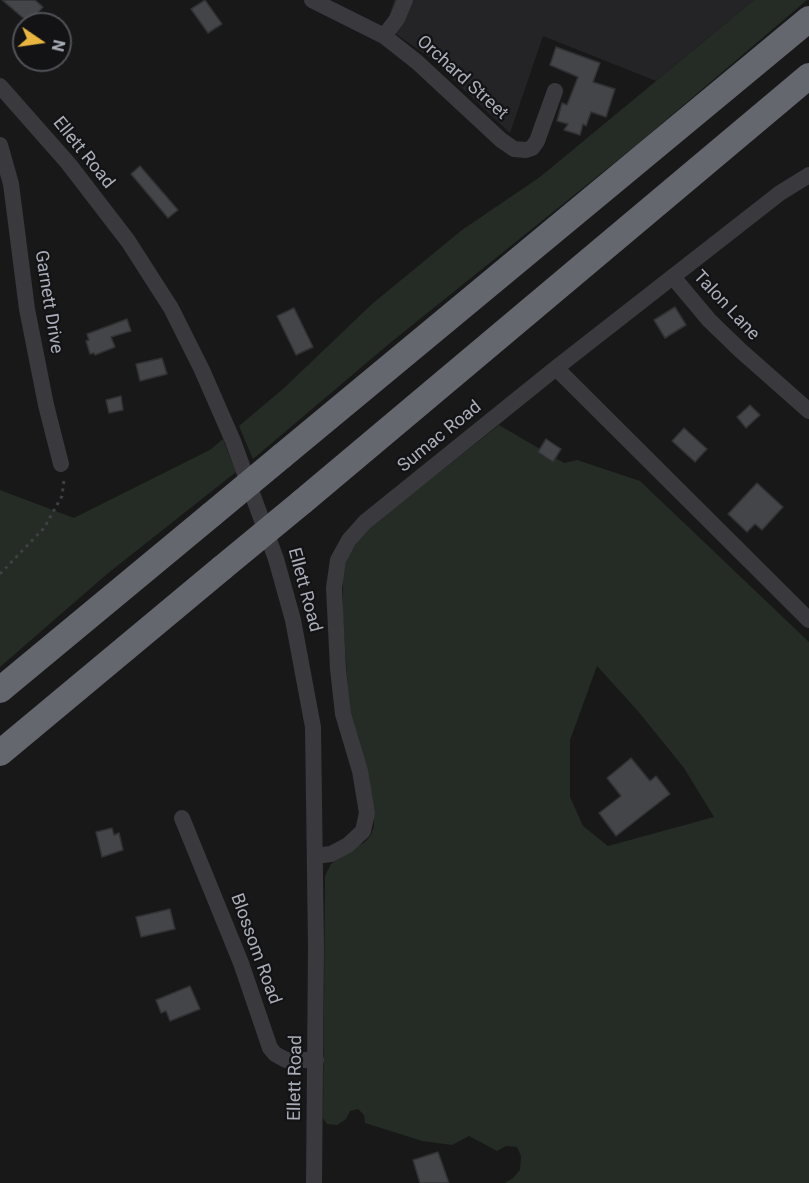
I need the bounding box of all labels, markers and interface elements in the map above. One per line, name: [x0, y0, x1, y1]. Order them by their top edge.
north arrow: [12, 12, 72, 72]
street label: Orchard Street: [412, 31, 512, 125]
text: N: [48, 38, 69, 53]
street label: Ellett Road: [48, 113, 118, 193]
street label: Garnett Drive: [29, 249, 67, 355]
street label: Talon Lane: [688, 267, 764, 345]
street label: Sumac Road: [394, 397, 486, 477]
street label: Ellett Road: [282, 546, 326, 634]
street label: Blossom Road: [225, 891, 285, 1007]
street label: Ellett Road: [284, 1035, 308, 1121]

